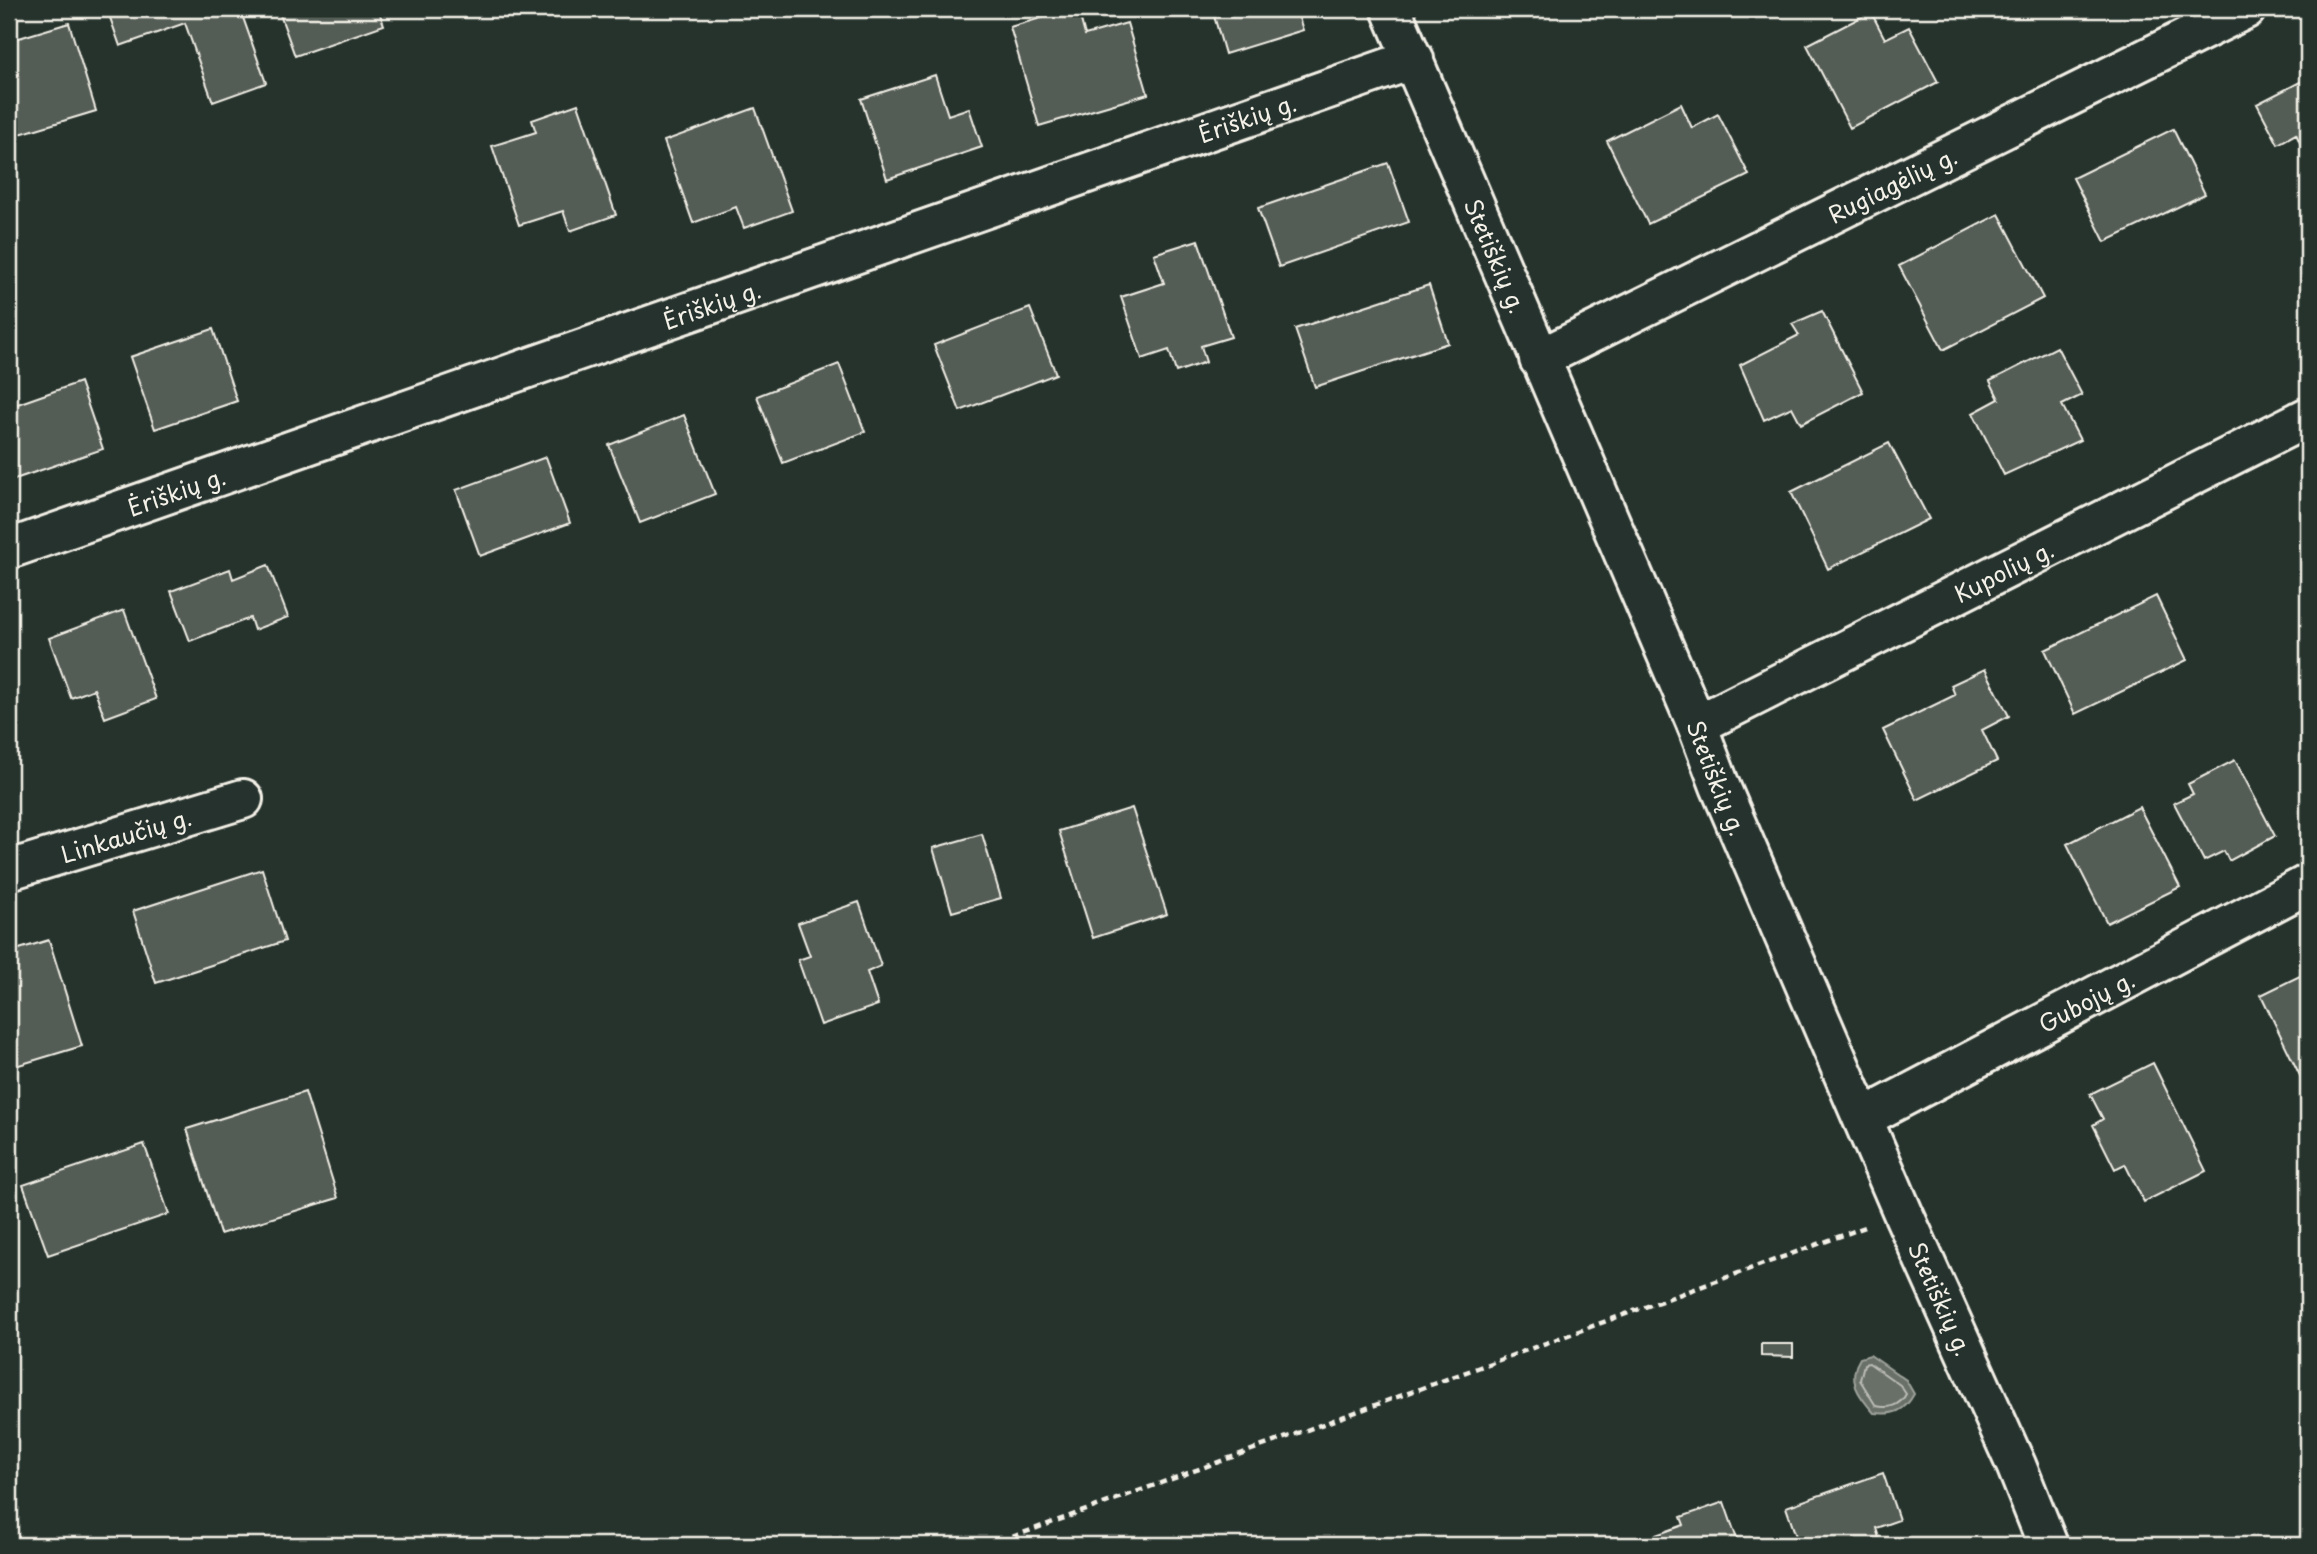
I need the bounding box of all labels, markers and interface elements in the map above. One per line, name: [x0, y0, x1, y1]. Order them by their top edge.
street label: Ėriškių g.: [1193, 84, 1301, 151]
street label: Rugiagėlių g.: [1822, 137, 1963, 231]
street label: Stetiškių g.: [1456, 192, 1536, 318]
street label: Ėriškių g.: [658, 271, 765, 337]
street label: Ėriškių g.: [122, 457, 230, 524]
street label: Kupolių g.: [1947, 531, 2059, 611]
street label: Stetiškių g.: [1679, 714, 1757, 841]
street label: Linkaučių g.: [56, 798, 195, 871]
street label: Gubojų g.: [2032, 961, 2140, 1041]
street label: Stetiškių g.: [1900, 1236, 1982, 1361]

